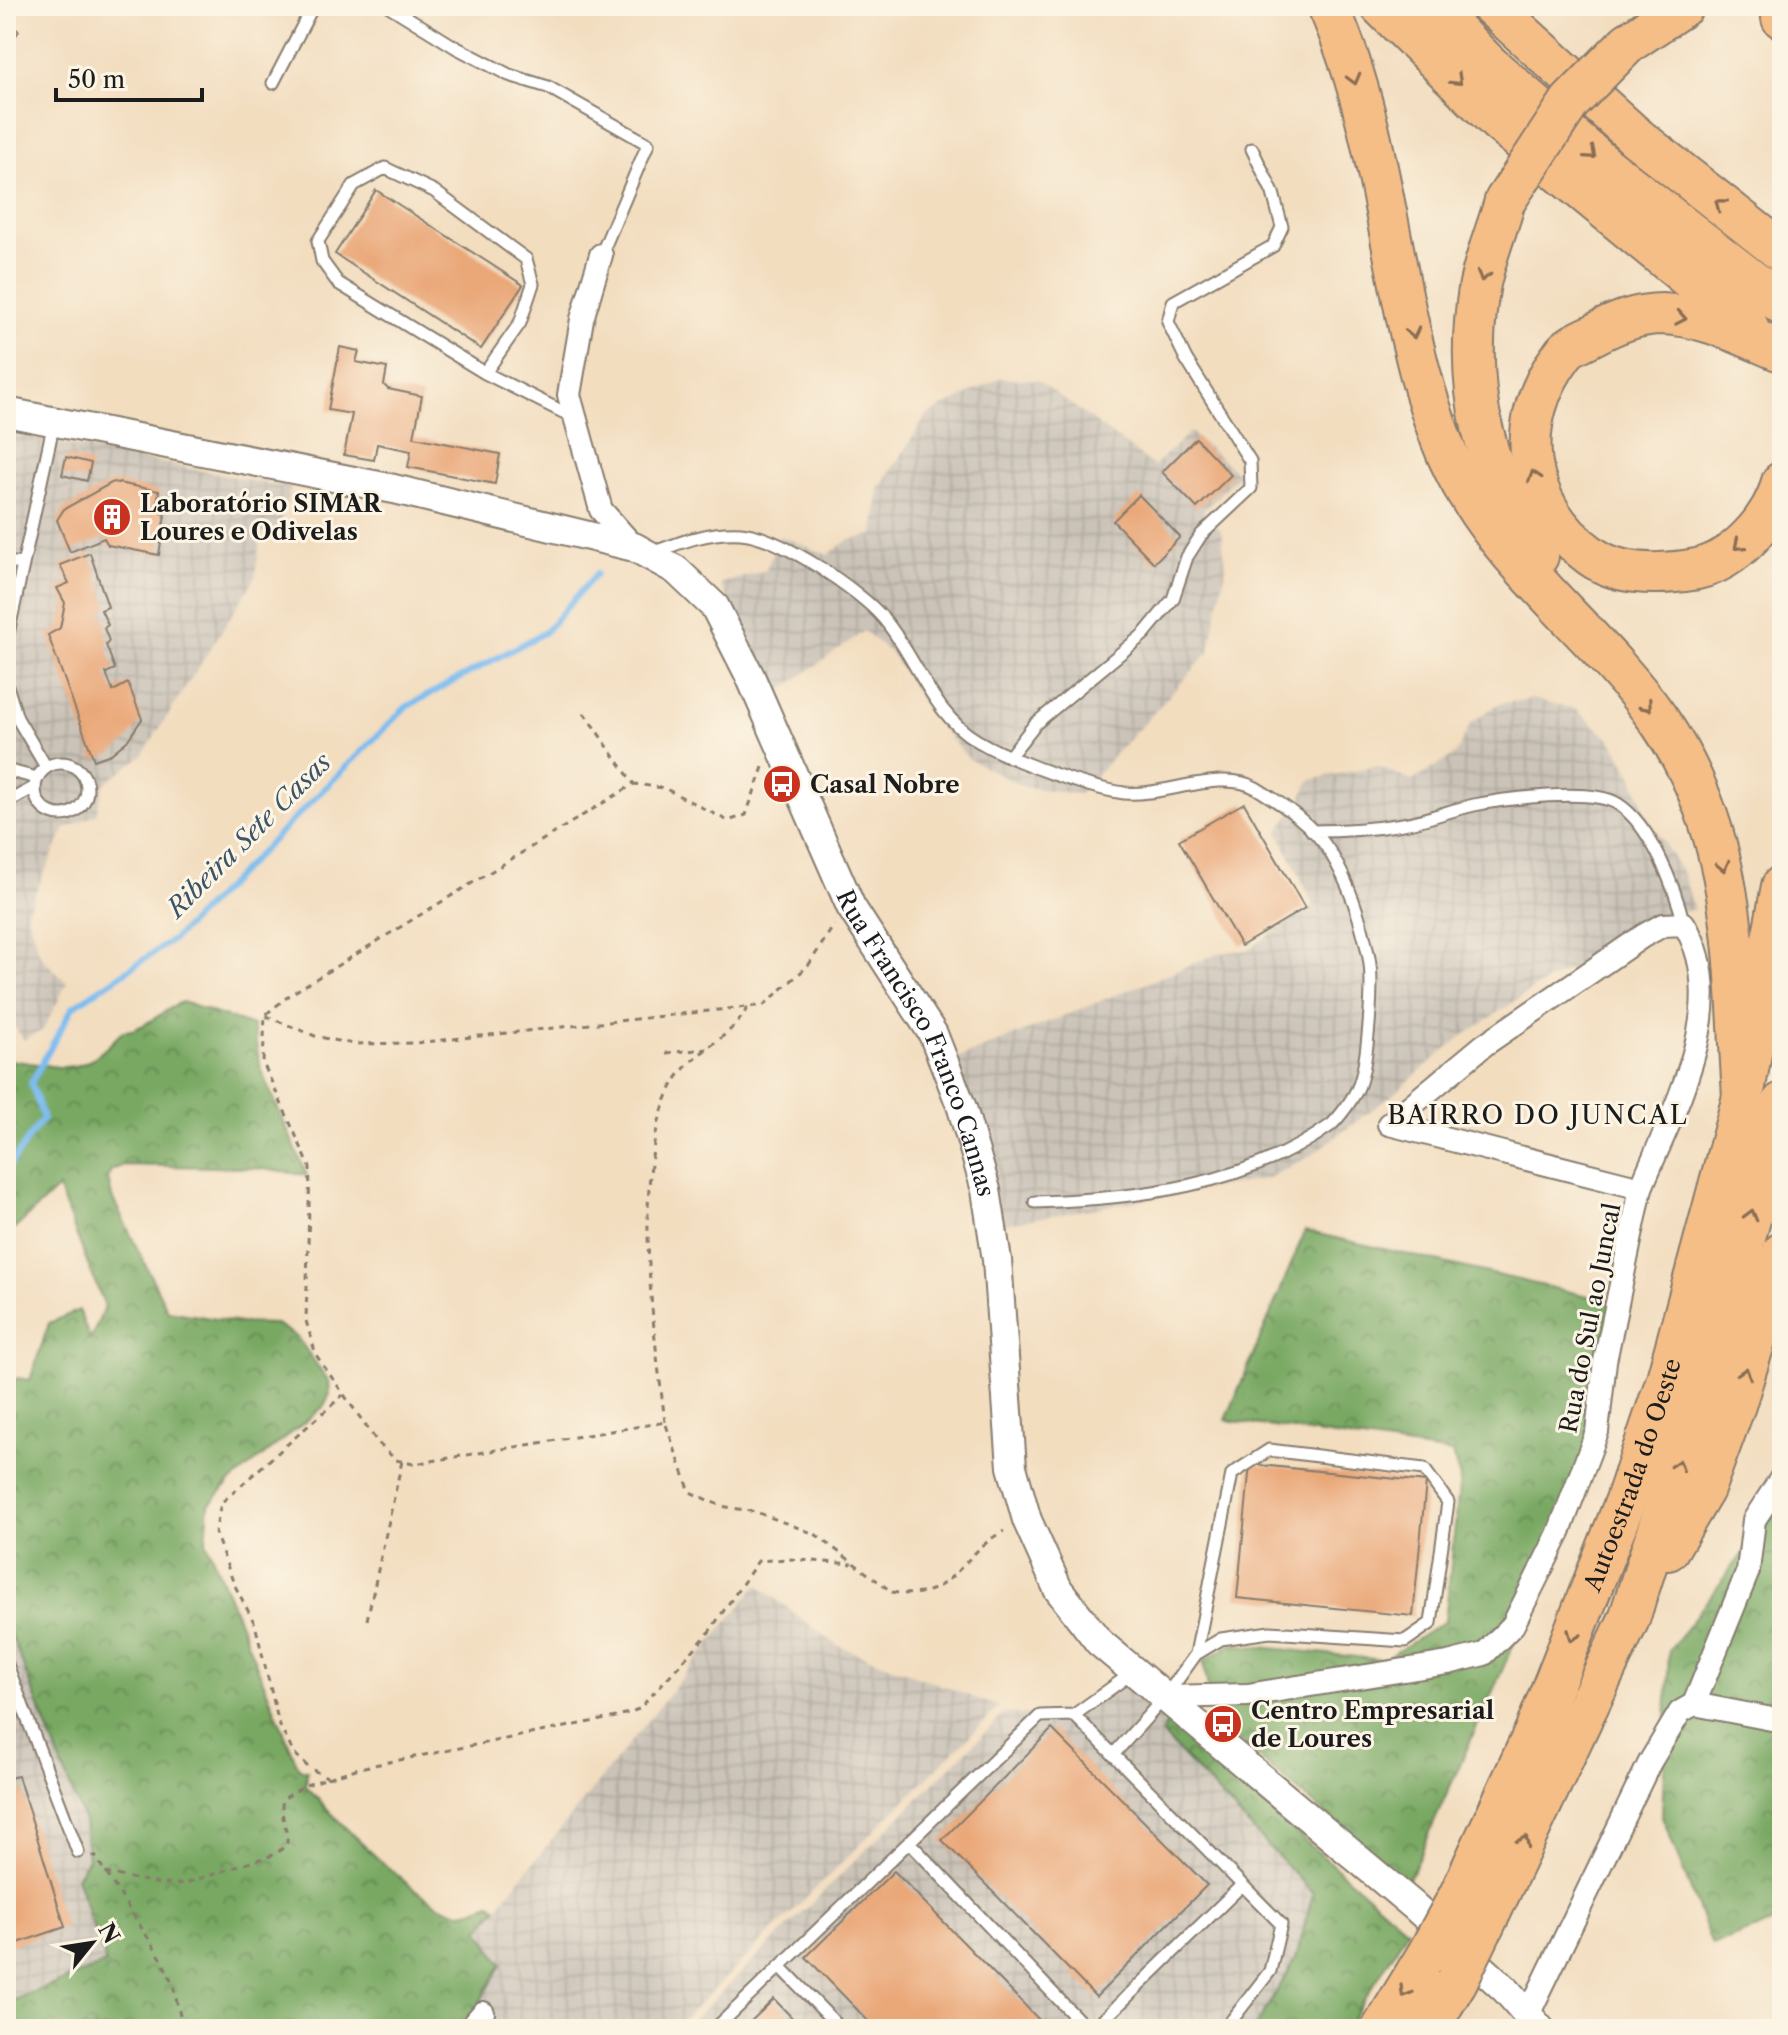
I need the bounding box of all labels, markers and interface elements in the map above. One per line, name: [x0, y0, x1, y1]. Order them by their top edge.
scale bar: [56, 52, 202, 102]
text: 50 m: [68, 65, 125, 94]
one-way arrow: [1448, 71, 1462, 85]
one-way arrow: [1344, 72, 1361, 86]
one-way arrow: [1581, 144, 1596, 159]
one-way arrow: [1715, 199, 1729, 214]
one-way arrow: [1476, 269, 1492, 283]
one-way arrow: [1675, 308, 1688, 325]
one-way arrow: [1403, 325, 1420, 339]
one-way arrow: [1528, 469, 1544, 483]
place label: Laboratório SIMAR Loures e Odivelas: [140, 489, 383, 546]
building icon: Laboratório SIMAR Loures e Odivelas: [91, 496, 133, 538]
one-way arrow: [1734, 536, 1748, 550]
one-way arrow: [1637, 697, 1652, 712]
water label: Ribeira Sete Casas: [159, 746, 338, 925]
bus stop icon: Casal Nobre: [761, 763, 803, 805]
place label: Casal Nobre: [810, 770, 960, 799]
one-way arrow: [1714, 859, 1731, 873]
street label: Rua Francisco Franco Cannas: [831, 885, 1001, 1198]
district label: BAIRRO DO JUNCAL: [1387, 1099, 1689, 1131]
street label: Rua do Sul ao Juncal: [1553, 1201, 1627, 1435]
one-way arrow: [1742, 1209, 1758, 1223]
street label: Autoestrada do Oeste: [1577, 1355, 1686, 1596]
one-way arrow: [1736, 1366, 1752, 1380]
one-way arrow: [1669, 1459, 1685, 1473]
one-way arrow: [1566, 1628, 1583, 1642]
place label: Centro Empresarial de Loures: [1251, 1696, 1494, 1753]
bus stop icon: Centro Empresarial de Loures: [1202, 1703, 1244, 1745]
one-way arrow: [1514, 1834, 1530, 1849]
north arrow: [52, 1903, 132, 1983]
text: N: [92, 1918, 125, 1948]
one-way arrow: [1399, 1983, 1414, 1998]

